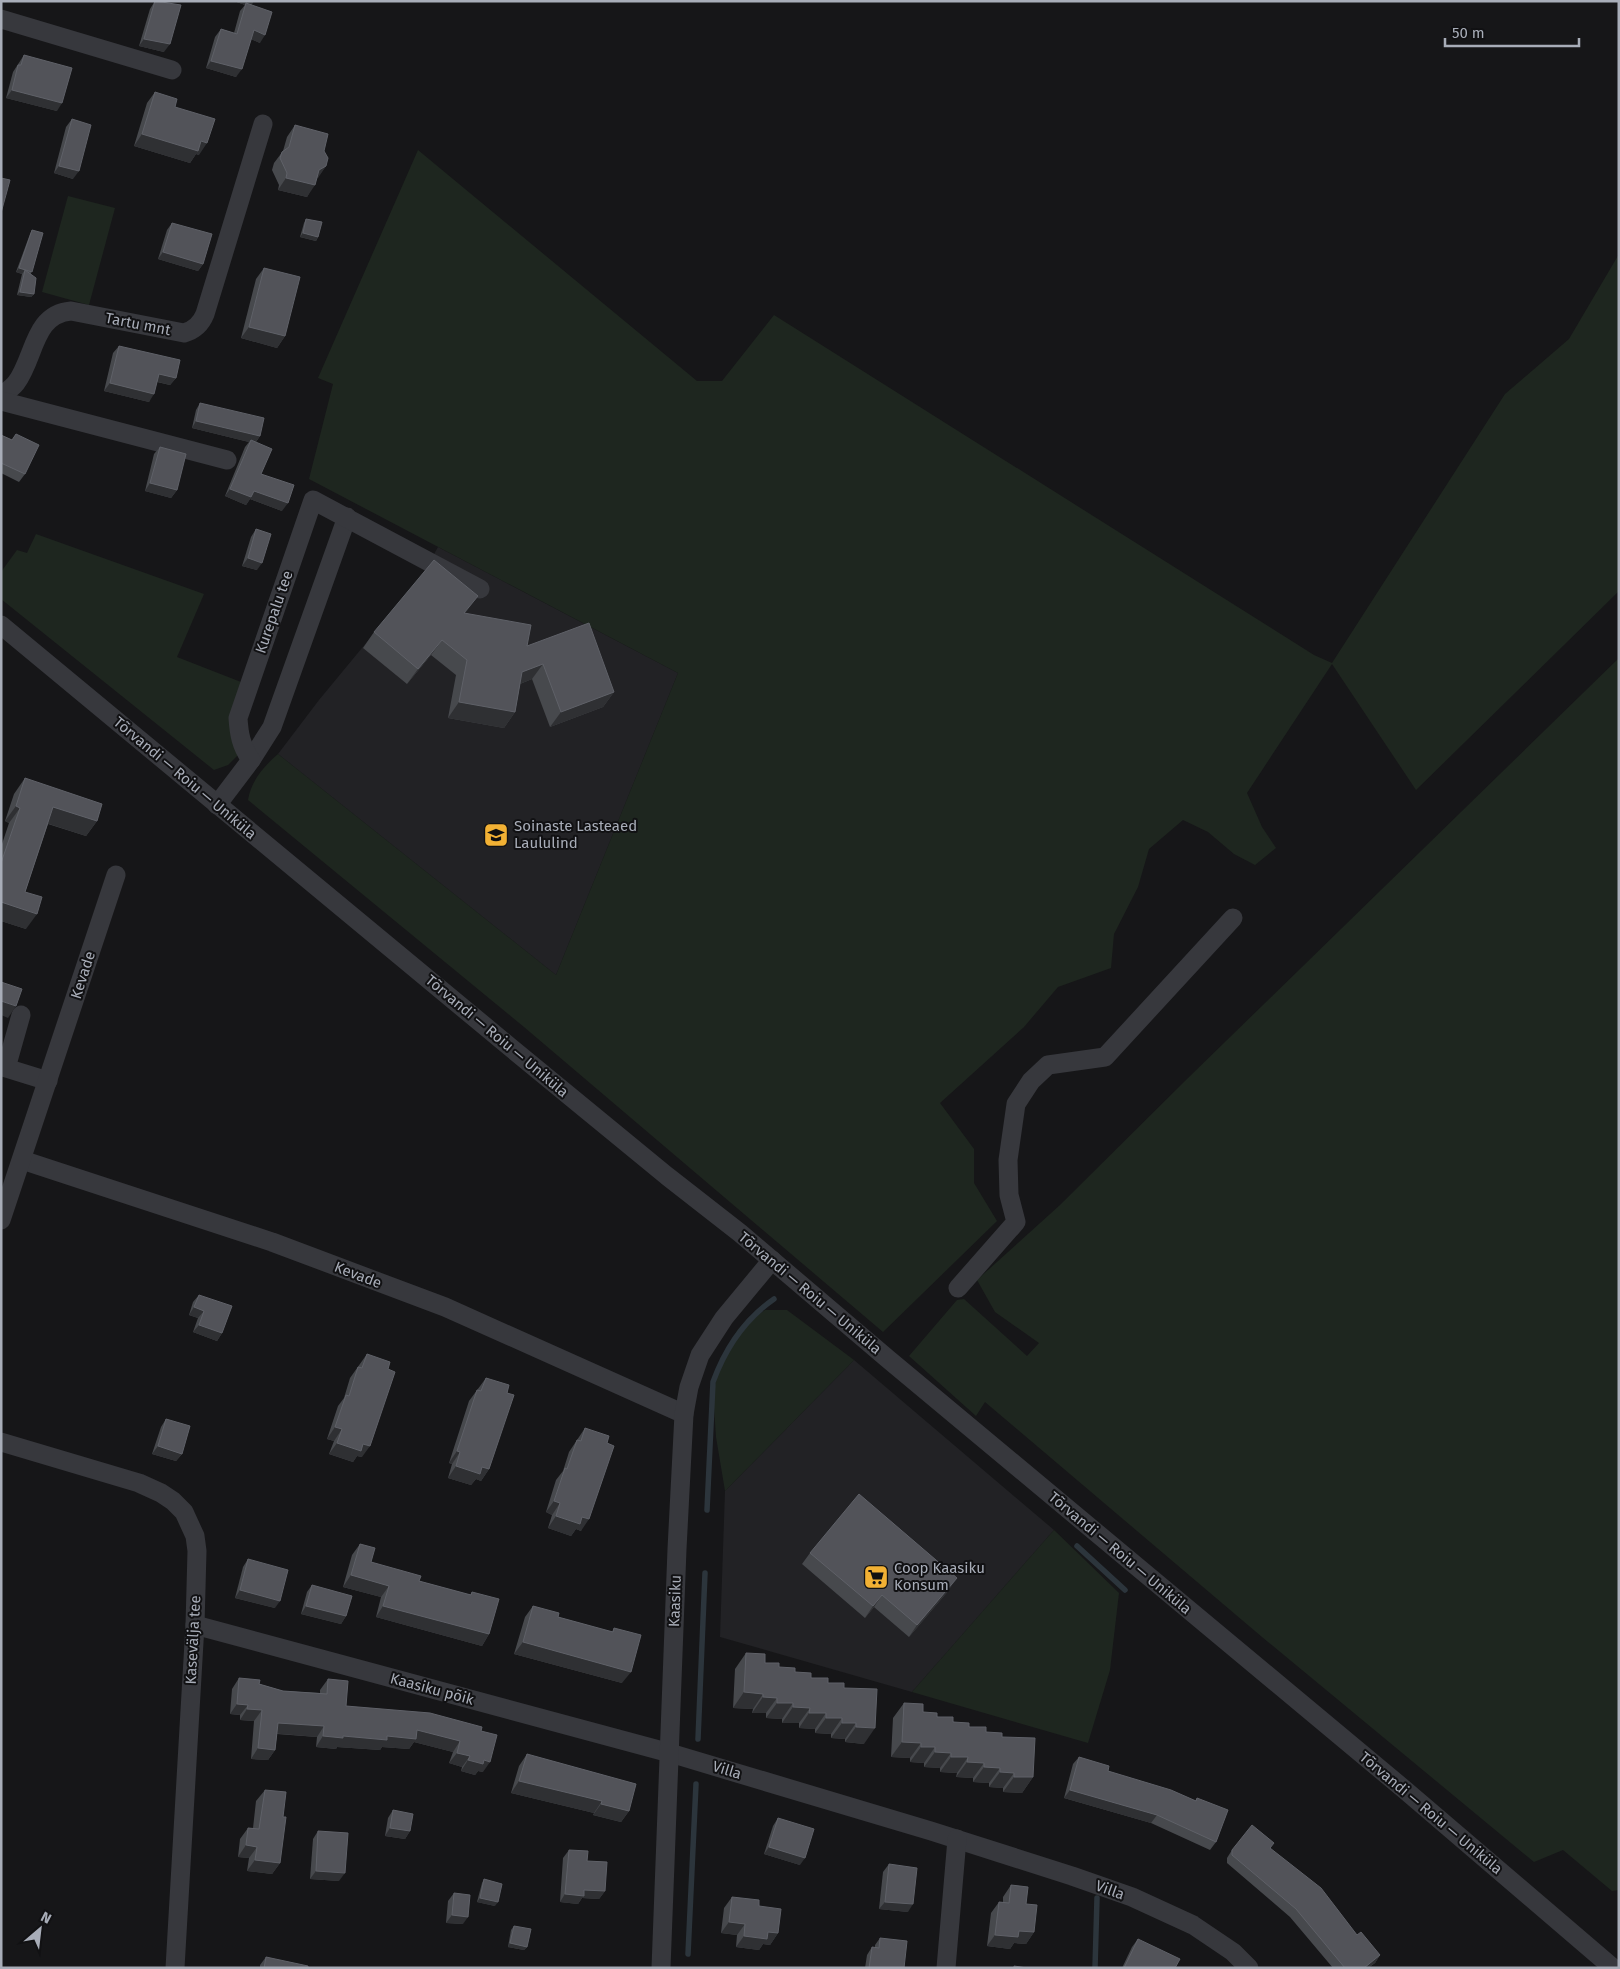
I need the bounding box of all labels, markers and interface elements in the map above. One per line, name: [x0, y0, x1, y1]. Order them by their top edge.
scale bar: [1445, 15, 1579, 47]
text: 50 m: [1452, 24, 1485, 42]
street label: Tartu mnt: [104, 309, 173, 339]
street label: Kurepalu tee: [251, 568, 297, 656]
street label: Tõrvandi — Roiu — Uniküla: [110, 713, 260, 843]
place label: Soinaste Lasteaed Laululind: [514, 817, 637, 852]
school or university icon: Soinaste Lasteaed Laululind: [483, 822, 509, 848]
street label: Kevade: [67, 949, 99, 1001]
street label: Tõrvandi — Roiu — Uniküla: [422, 971, 572, 1101]
street label: Tõrvandi — Roiu — Uniküla: [735, 1228, 885, 1358]
street label: Kevade: [332, 1258, 384, 1292]
street label: Tõrvandi — Roiu — Uniküla: [1045, 1488, 1195, 1618]
place label: Coop Kaasiku Konsum: [894, 1559, 985, 1594]
supermarket icon: Coop Kaasiku Konsum: [863, 1564, 889, 1590]
street label: Kaasiku: [665, 1575, 685, 1627]
street label: Kasevälja tee: [182, 1595, 204, 1685]
street label: Kaasiku põik: [388, 1669, 476, 1709]
street label: Tõrvandi — Roiu — Uniküla: [1356, 1748, 1506, 1878]
street label: Villa: [710, 1757, 744, 1783]
street label: Villa: [1093, 1877, 1127, 1903]
north arrow: [15, 1904, 65, 1954]
text: N: [38, 1908, 54, 1928]

